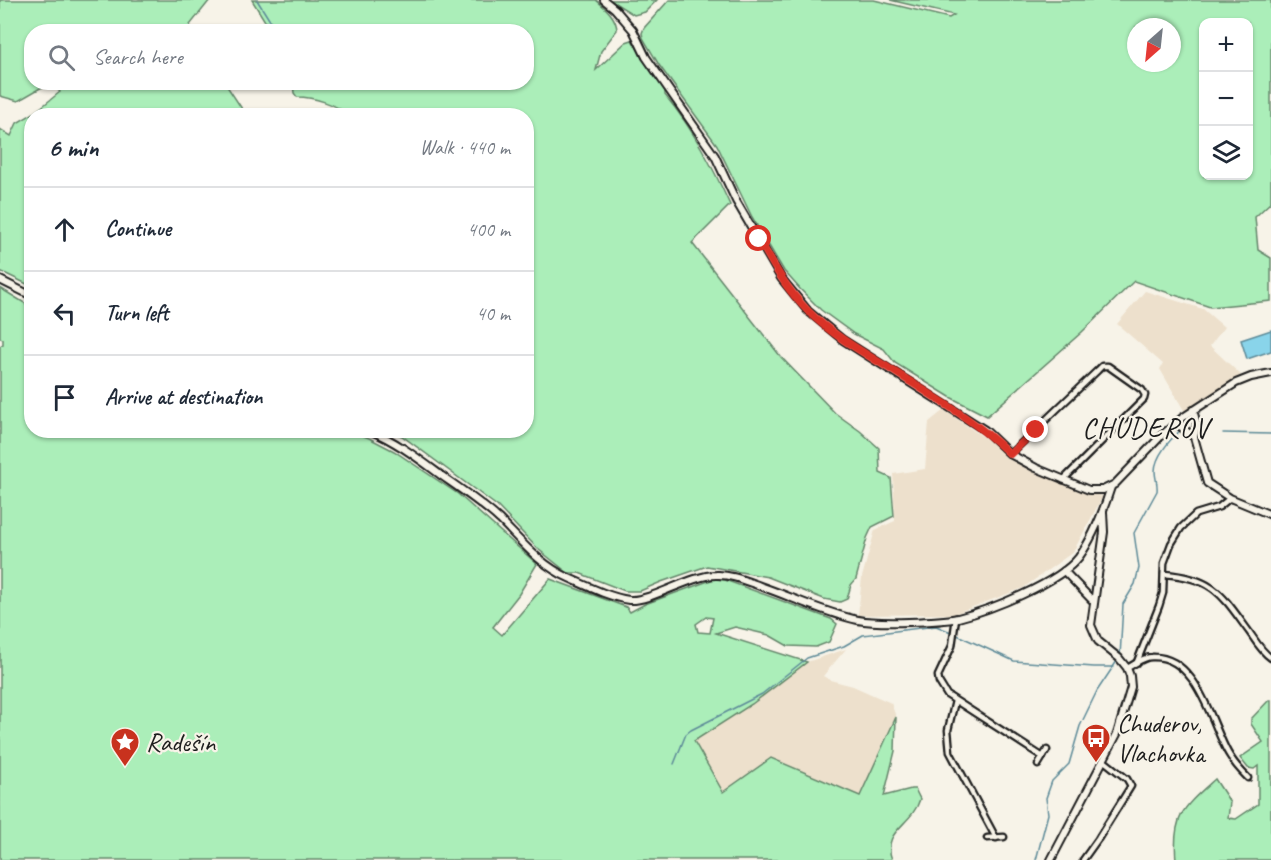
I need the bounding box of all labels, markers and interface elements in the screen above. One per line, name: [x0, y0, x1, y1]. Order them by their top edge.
north arrow: [1127, 18, 1181, 72]
map controls: [1199, 18, 1253, 180]
button: +: [1199, 18, 1253, 72]
search box: [24, 24, 534, 90]
icon: search: [45, 41, 78, 74]
text: Search here: [93, 43, 183, 71]
button: −: [1199, 72, 1253, 126]
button: layers: [1199, 126, 1253, 180]
text: 6 min: [48, 131, 98, 164]
text: Walk · 440 m: [420, 135, 510, 160]
icon: ahead: [48, 213, 81, 246]
text: Continue: [105, 215, 171, 243]
text: 400 m: [467, 217, 510, 242]
route start: [745, 225, 771, 251]
icon: left: [48, 297, 81, 330]
text: Turn left: [105, 299, 169, 327]
text: 40 m: [476, 301, 510, 326]
icon: arrive: [48, 381, 81, 414]
text: Arrive at destination: [105, 383, 262, 411]
district label: CHUDEROV: [1082, 410, 1214, 445]
route end: [1022, 416, 1048, 442]
place label: Chuderov, Vlachovka: [1117, 707, 1207, 770]
bus stop icon: Chuderov, Vlachovka: [1080, 722, 1112, 764]
place icon: Radešín: [109, 726, 141, 768]
place label: Radešín: [146, 726, 216, 759]

